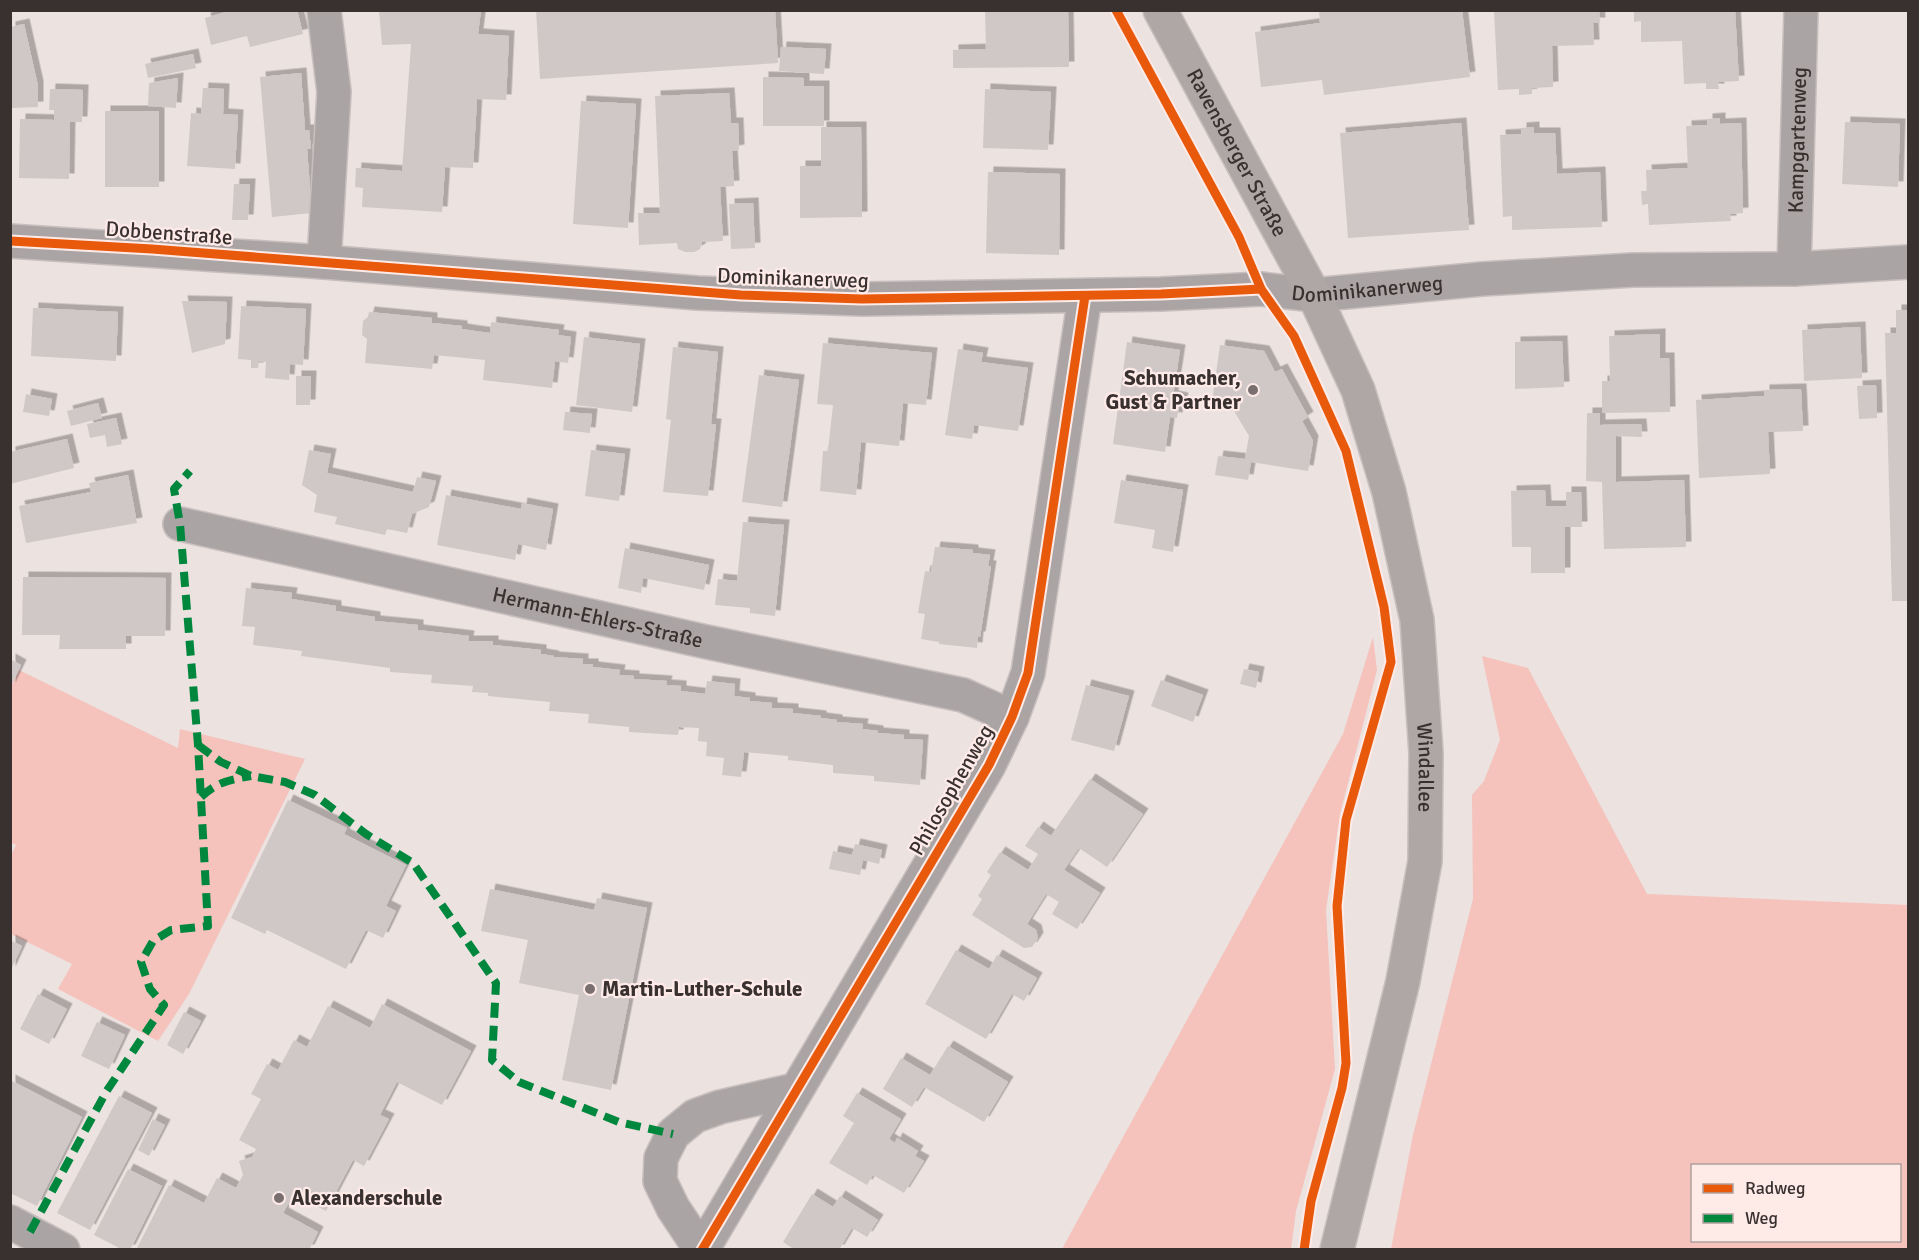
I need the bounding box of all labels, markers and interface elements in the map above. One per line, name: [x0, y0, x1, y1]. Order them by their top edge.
street label: Ravensberger Straße: [1181, 64, 1293, 241]
street label: Kampgartenweg: [1783, 67, 1812, 214]
street label: Dobbenstraße: [105, 216, 233, 250]
street label: Dominikanerweg: [717, 262, 869, 294]
street label: Dominikanerweg: [1290, 270, 1444, 308]
place label: Schumacher, Gust & Partner: [1106, 365, 1242, 415]
marker: Schumacher, Gust & Partner: [1246, 383, 1260, 397]
street label: Hermann-Ehlers-Straße: [490, 581, 705, 654]
street label: Philosophenweg: [903, 720, 999, 860]
street label: Windallee: [1411, 722, 1439, 812]
place label: Martin-Luther-Schule: [602, 976, 803, 1002]
marker: Martin-Luther-Schule: [583, 982, 597, 996]
legend: [1691, 1164, 1901, 1242]
text: Radweg: [1745, 1177, 1806, 1199]
place label: Alexanderschule: [291, 1185, 442, 1211]
marker: Alexanderschule: [272, 1191, 286, 1205]
text: Weg: [1745, 1207, 1778, 1229]

